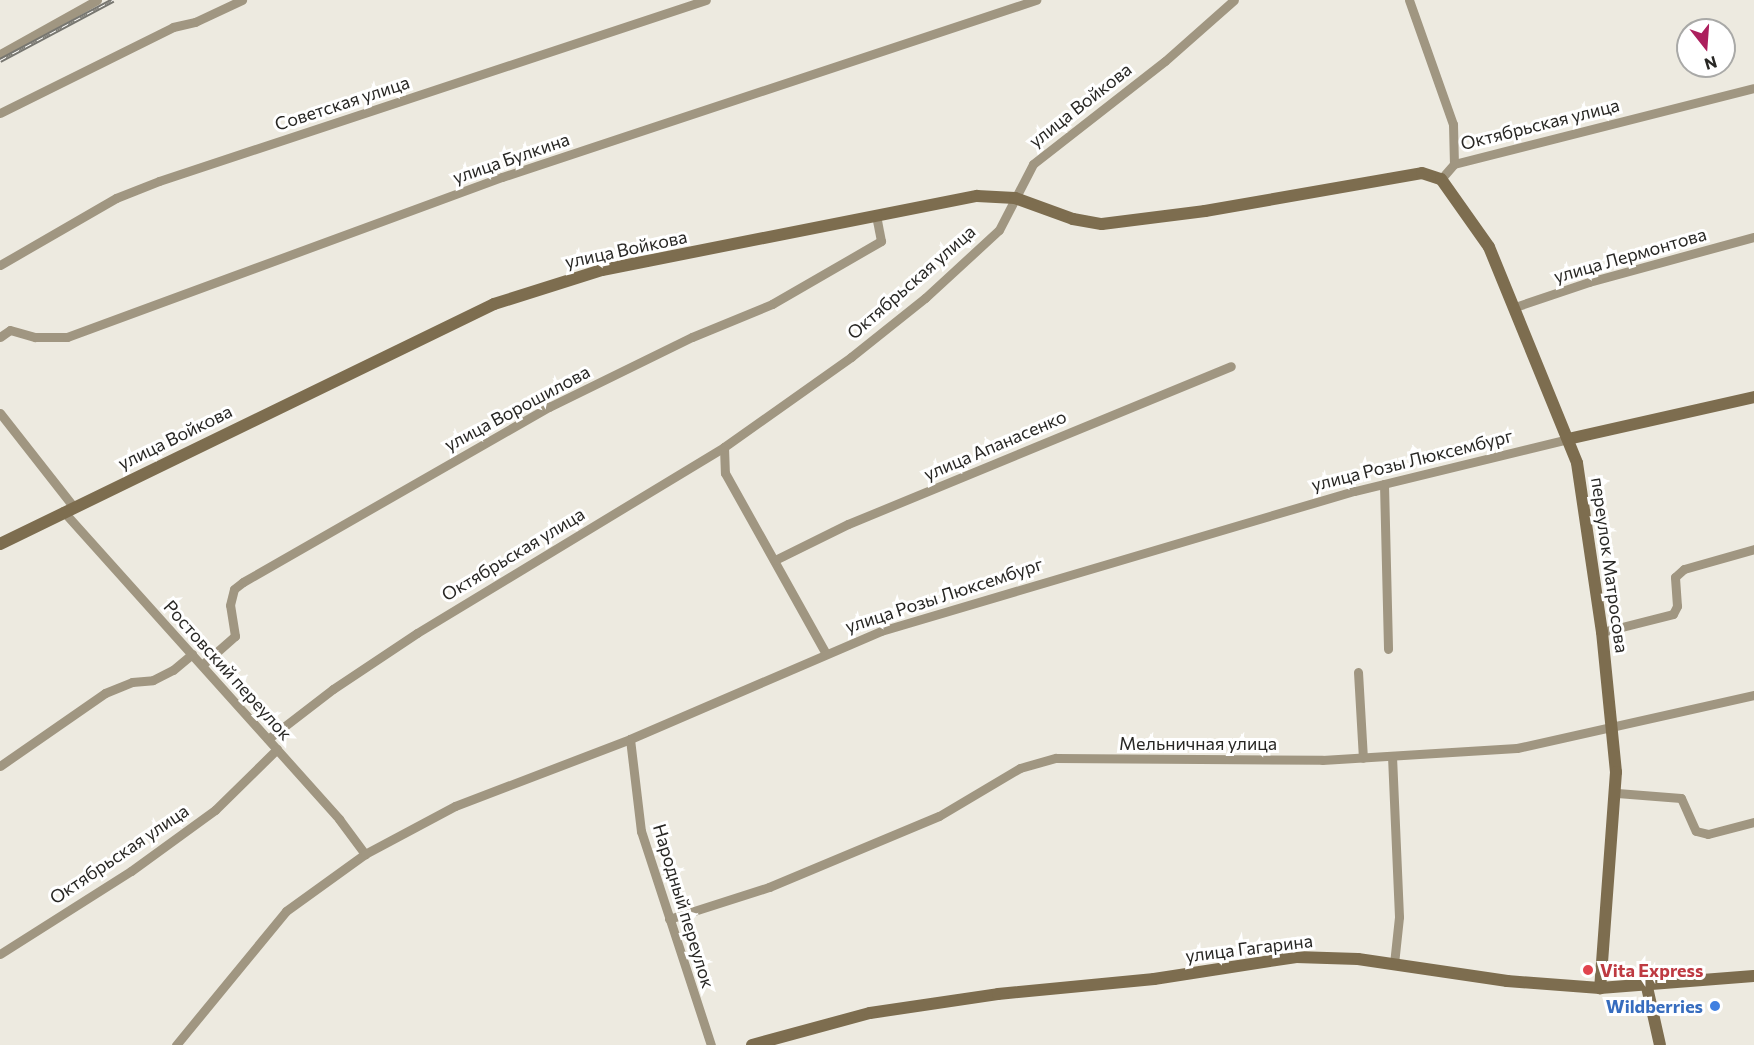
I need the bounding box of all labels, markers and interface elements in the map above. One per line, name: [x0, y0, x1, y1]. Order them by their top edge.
north arrow: [1676, 18, 1736, 78]
text: N: [1702, 53, 1719, 75]
street label: улица Войкова: [1024, 58, 1136, 152]
street label: Советская улица: [272, 71, 412, 135]
street label: Октябрьская улица: [1458, 94, 1622, 154]
street label: улица Булкина: [450, 128, 572, 188]
street label: Октябрьская улица: [842, 220, 980, 344]
street label: улица Лермонтова: [1551, 223, 1709, 287]
street label: улица Войкова: [563, 226, 689, 272]
street label: улица Ворошилова: [441, 361, 593, 455]
street label: улица Войкова: [114, 400, 236, 474]
street label: улица Апанасенко: [920, 405, 1070, 485]
street label: улица Розы Люксембург: [1309, 425, 1515, 495]
street label: переулок Матросова: [1587, 476, 1633, 654]
street label: Октябрьская улица: [438, 503, 588, 605]
street label: улица Розы Люксембург: [842, 553, 1046, 637]
street label: Ростовский переулок: [159, 596, 297, 744]
street label: Мельничная улица: [1119, 732, 1277, 754]
street label: Октябрьская улица: [45, 799, 193, 909]
street label: Народный переулок: [649, 821, 719, 991]
street label: улица Гагарина: [1184, 929, 1314, 967]
place label: Vita Express: [1600, 959, 1703, 981]
marker: Vita Express: [1581, 963, 1595, 977]
place label: Wildberries: [1606, 995, 1703, 1017]
marker: Wildberries: [1708, 999, 1722, 1013]

